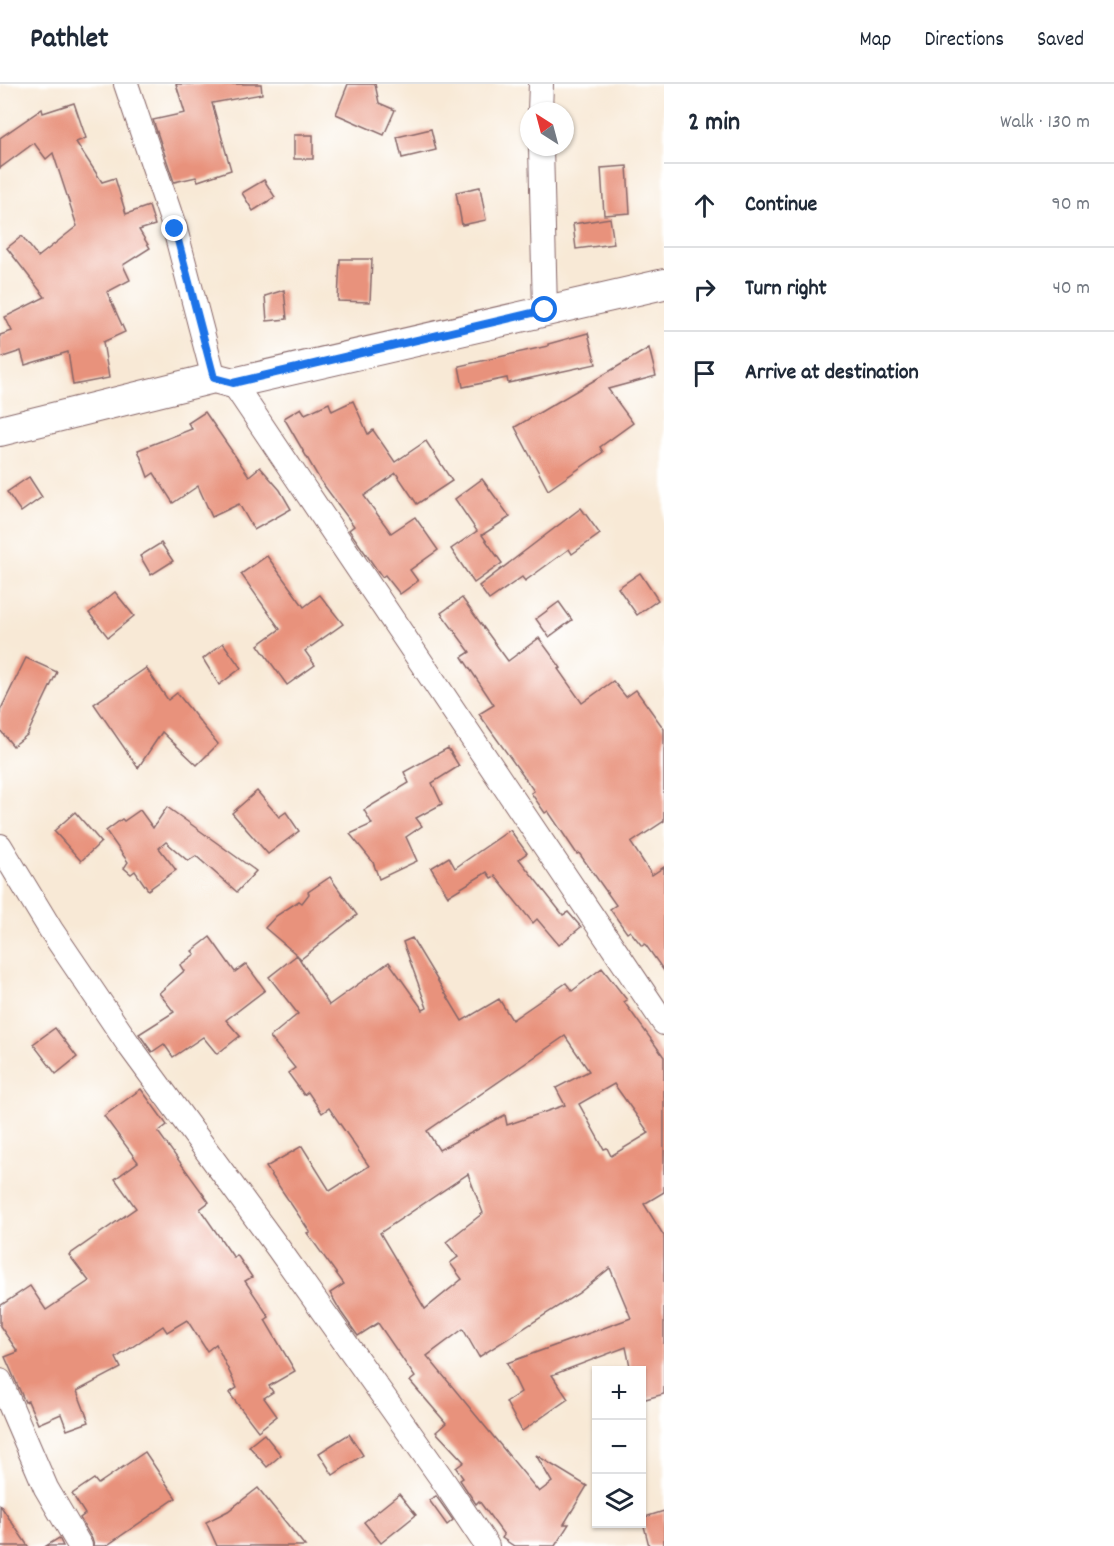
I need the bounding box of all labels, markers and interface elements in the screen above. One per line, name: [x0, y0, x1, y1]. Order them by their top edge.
text: Pathlet: [30, 21, 108, 61]
text: Map: [860, 26, 891, 56]
text: Directions: [924, 26, 1004, 56]
text: Saved: [1037, 26, 1084, 56]
north arrow: [520, 102, 574, 156]
text: 2 min: [688, 105, 740, 142]
text: Walk · 130 m: [1000, 109, 1090, 137]
icon: ahead: [688, 189, 721, 222]
text: Continue: [745, 190, 817, 221]
text: 90 m: [1052, 191, 1090, 219]
route end: [161, 215, 187, 241]
icon: right: [688, 273, 721, 306]
text: Turn right: [745, 274, 827, 305]
text: 40 m: [1052, 275, 1090, 303]
route start: [531, 296, 557, 322]
icon: arrive: [688, 357, 721, 390]
text: Arrive at destination: [745, 358, 919, 389]
map controls: [592, 1366, 646, 1528]
button: +: [592, 1366, 646, 1420]
button: −: [592, 1420, 646, 1474]
button: layers: [592, 1474, 646, 1528]

